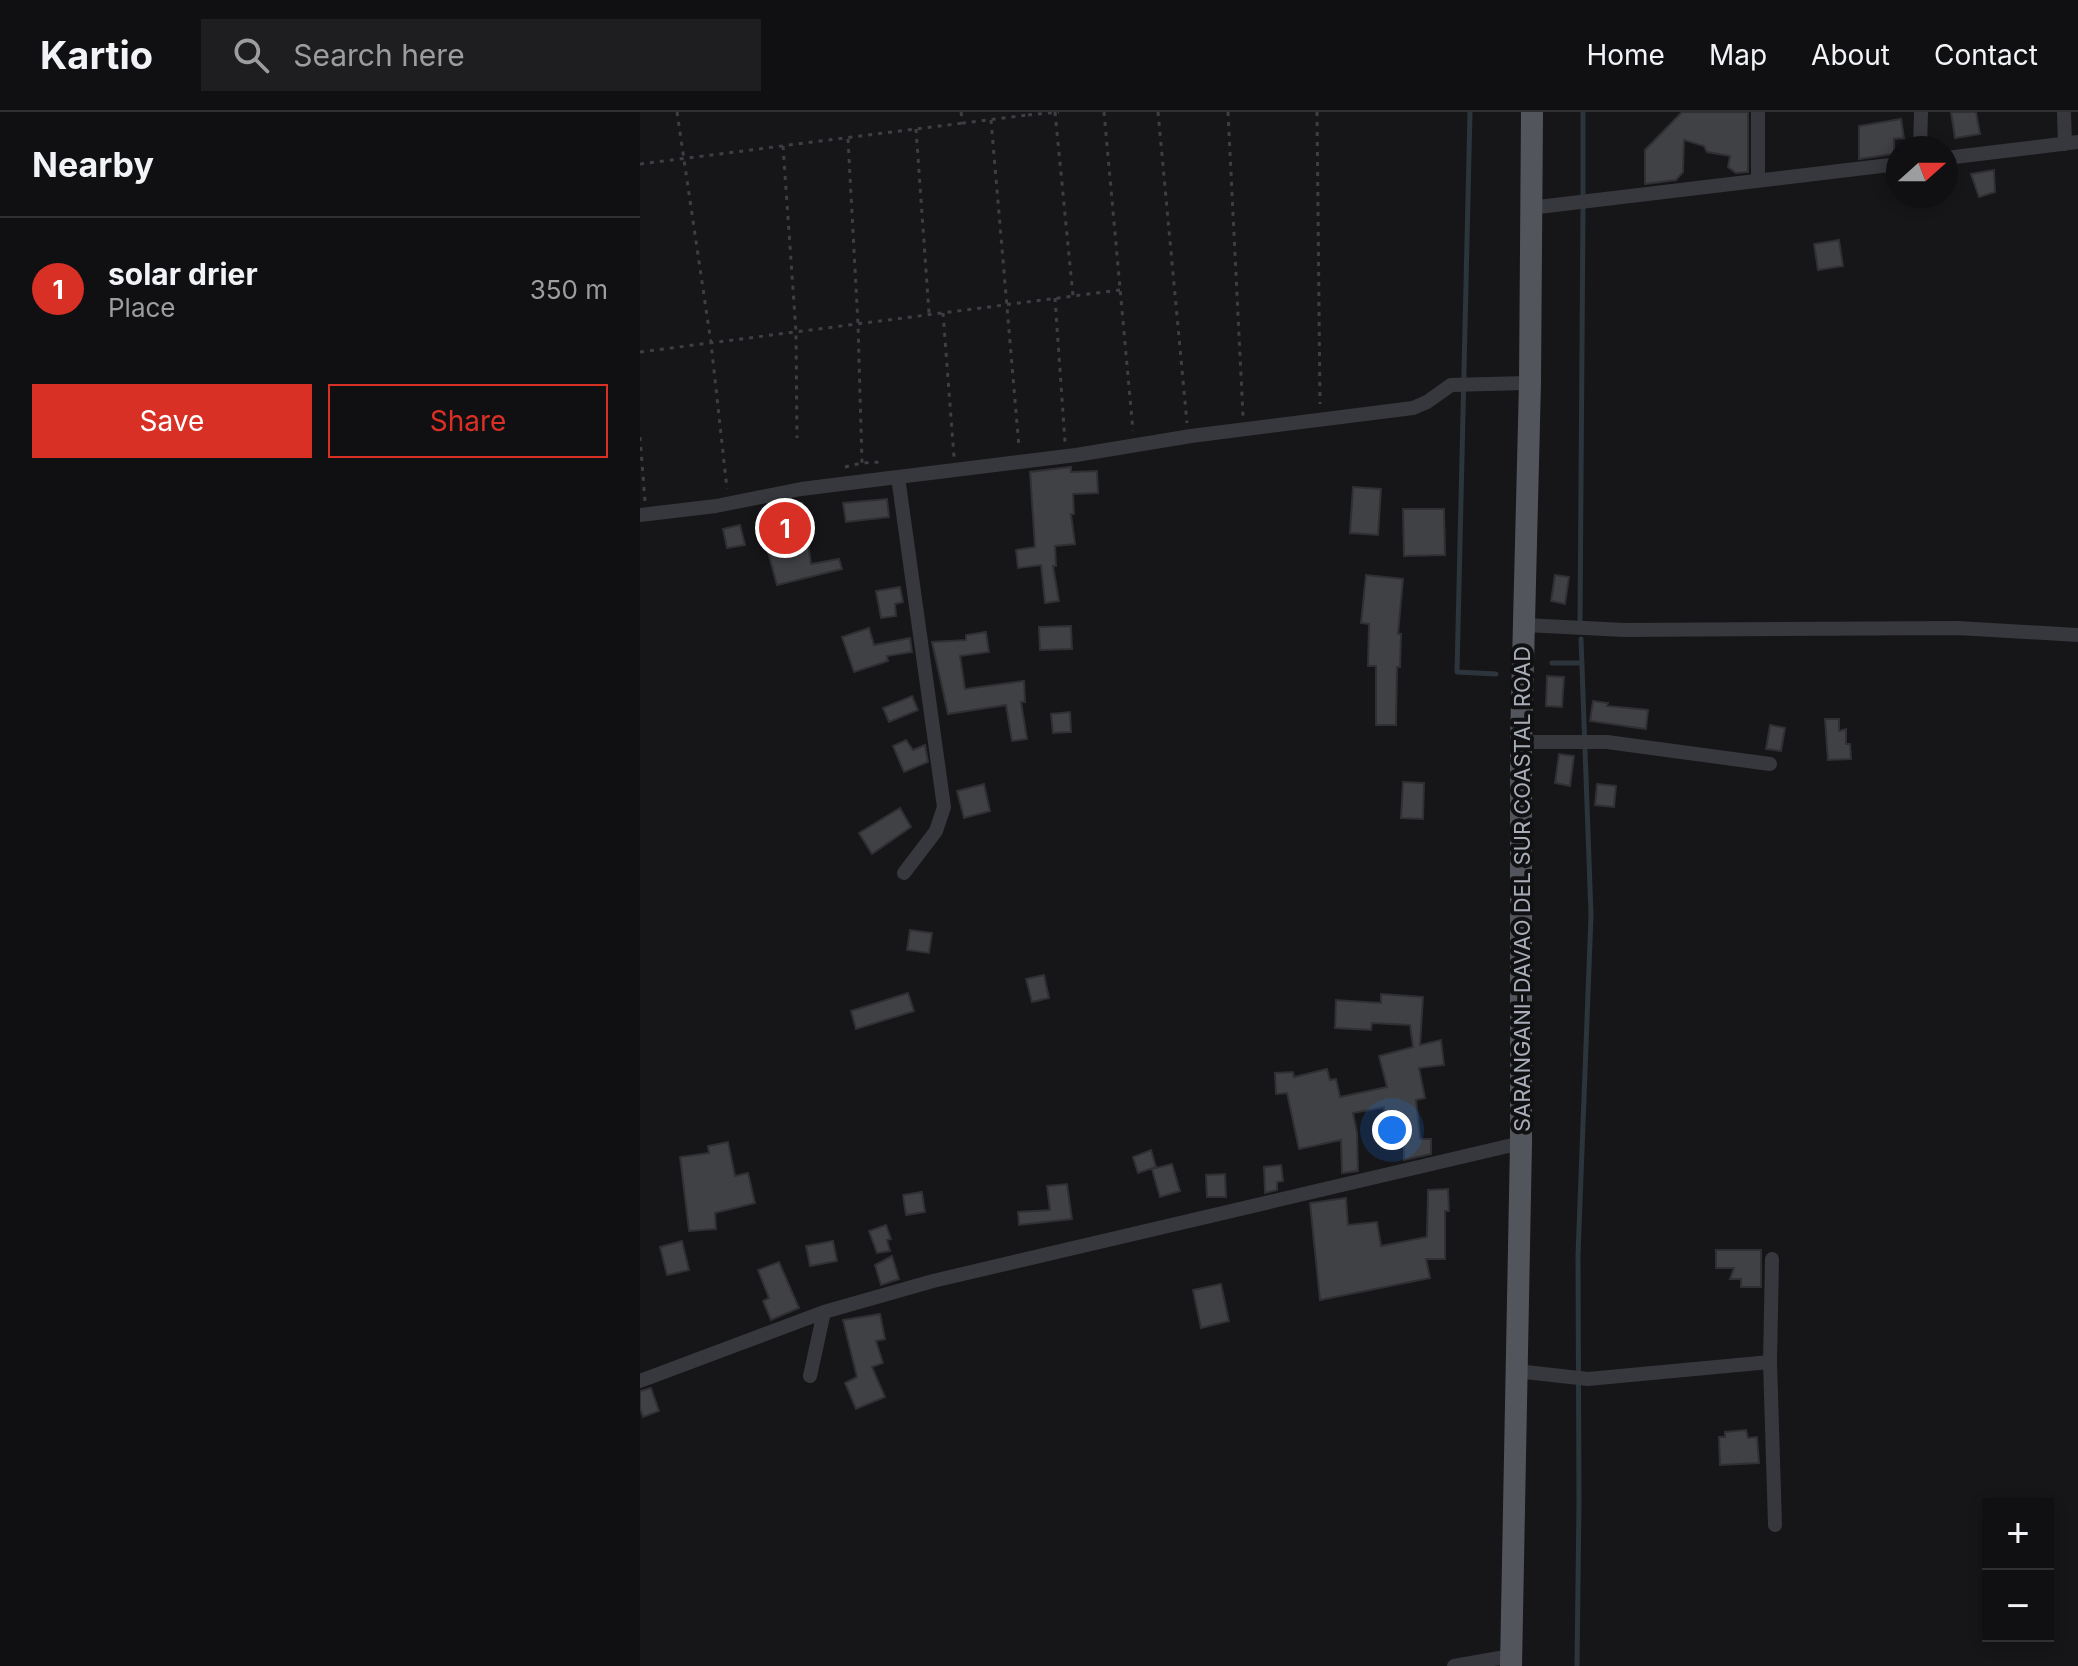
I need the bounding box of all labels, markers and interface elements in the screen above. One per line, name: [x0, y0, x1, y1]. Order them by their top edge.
search box: [201, 19, 761, 91]
text: Kartio: [40, 32, 153, 78]
icon: search: [229, 33, 273, 77]
text: Search here: [293, 37, 465, 73]
text: Home: [1586, 38, 1665, 72]
text: Map: [1709, 38, 1767, 72]
text: About: [1811, 38, 1890, 72]
text: Contact: [1934, 38, 2038, 72]
north arrow: [1886, 136, 1958, 208]
text: Nearby: [32, 144, 154, 185]
text: solar drier: [108, 256, 258, 292]
text: 1: [52, 274, 64, 305]
text: 350 m: [530, 274, 608, 305]
text: Place: [108, 292, 176, 323]
button: Save: [32, 384, 312, 458]
button: Share: [328, 384, 608, 458]
pin: 1: [759, 498, 811, 558]
street label: SARANGANI-DAVAO DEL SUR COASTAL ROAD: [1509, 646, 1535, 1132]
your location: [1372, 1110, 1412, 1150]
map controls: [1982, 1498, 2054, 1642]
button: +: [1982, 1498, 2054, 1570]
button: −: [1982, 1570, 2054, 1642]

